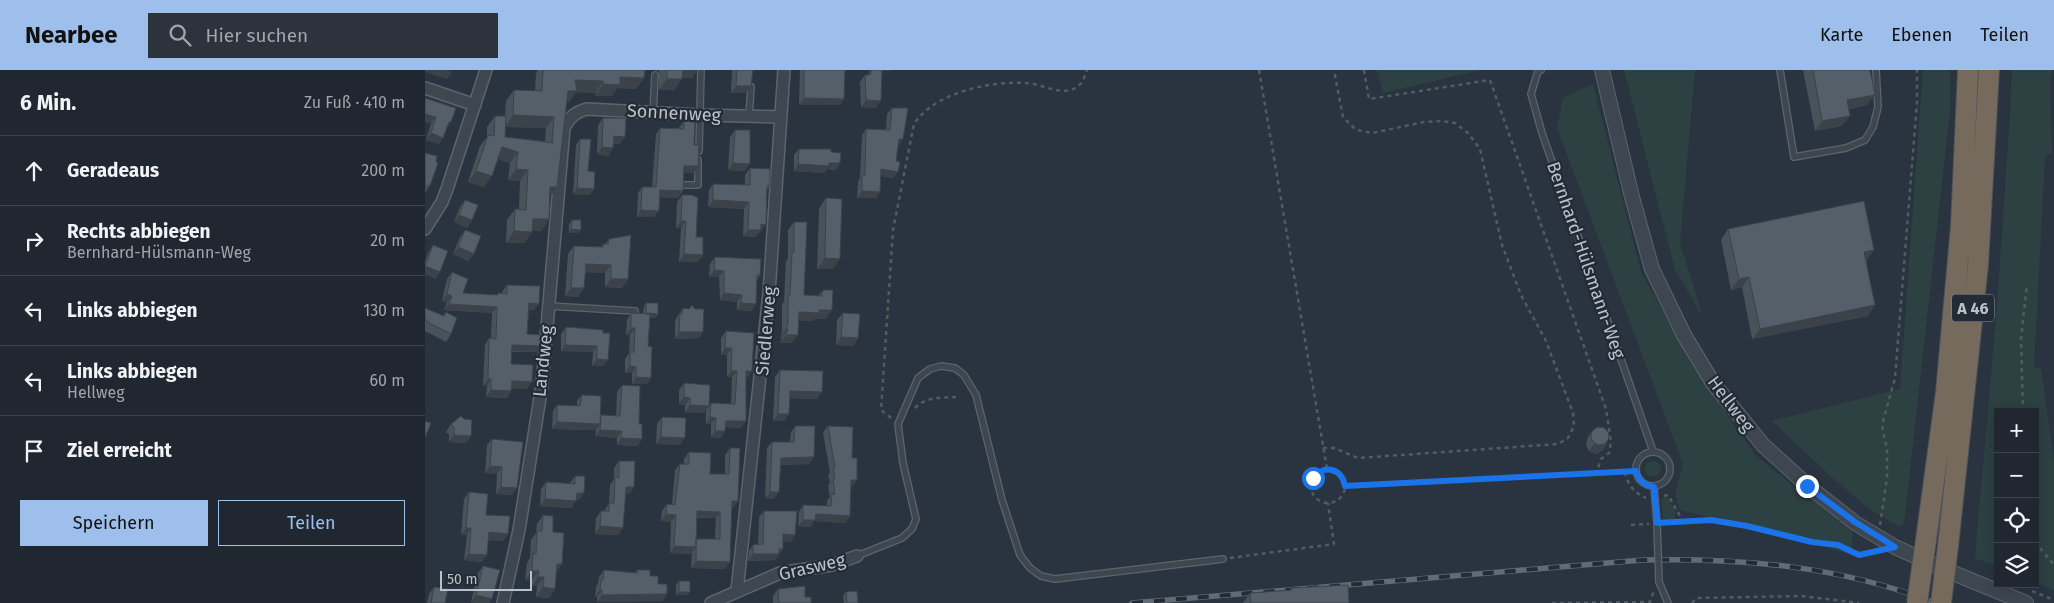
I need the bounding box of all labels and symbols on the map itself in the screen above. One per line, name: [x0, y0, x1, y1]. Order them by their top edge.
street label: Sonnenweg: [627, 100, 722, 126]
street label: Bernhard-Hülsmann-Weg: [1542, 159, 1630, 362]
street label: Siedlerweg: [751, 285, 781, 377]
road number: A 46: [1952, 294, 1994, 322]
street label: Landweg: [528, 323, 558, 398]
street label: Hellweg: [1703, 372, 1760, 437]
route start: [1302, 467, 1325, 490]
route end: [1796, 475, 1819, 498]
street label: Grasweg: [777, 549, 848, 585]
scale bar: [440, 568, 533, 591]

